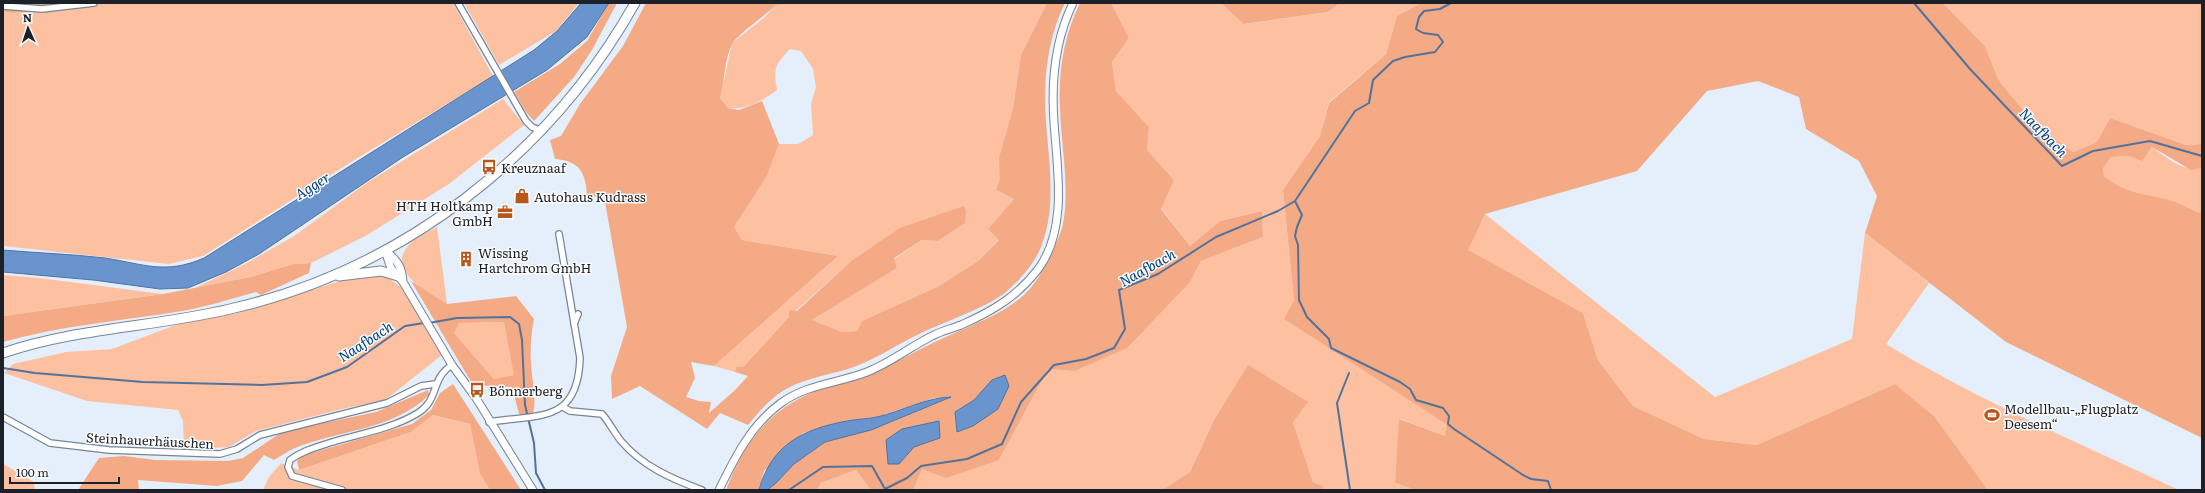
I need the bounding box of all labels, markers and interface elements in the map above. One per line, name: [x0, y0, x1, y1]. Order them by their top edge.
north arrow: [8, 8, 48, 48]
text: N: [22, 9, 32, 25]
water label: Naafbach: [2015, 103, 2073, 162]
bus stop icon: Kreuznaaf: [480, 158, 498, 176]
place label: Kreuznaaf: [501, 158, 567, 177]
water label: Agger: [291, 166, 334, 204]
shop icon: Autohaus Kudrass: [513, 187, 531, 205]
place label: Autohaus Kudrass: [534, 187, 646, 206]
place label: HTH Holtkamp GmbH: [396, 196, 493, 230]
office icon: HTH Holtkamp GmbH: [496, 203, 514, 221]
place label: Wissing Hartchrom GmbH: [478, 243, 592, 277]
water label: Naafbach: [1115, 243, 1179, 291]
building icon: Wissing Hartchrom GmbH: [457, 250, 475, 268]
water label: Naafbach: [334, 315, 397, 366]
bus stop icon: Bönnerberg: [468, 381, 486, 399]
place label: Bönnerberg: [489, 381, 563, 400]
place label: Modellbau-„Flugplatz Deesem“: [2004, 399, 2138, 433]
sports icon: Modellbau-„Flugplatz Deesem“: [1983, 406, 2001, 424]
street label: Steinhauerhäuschen: [86, 427, 215, 453]
scale bar: [10, 459, 119, 485]
text: 100 m: [16, 463, 49, 481]

